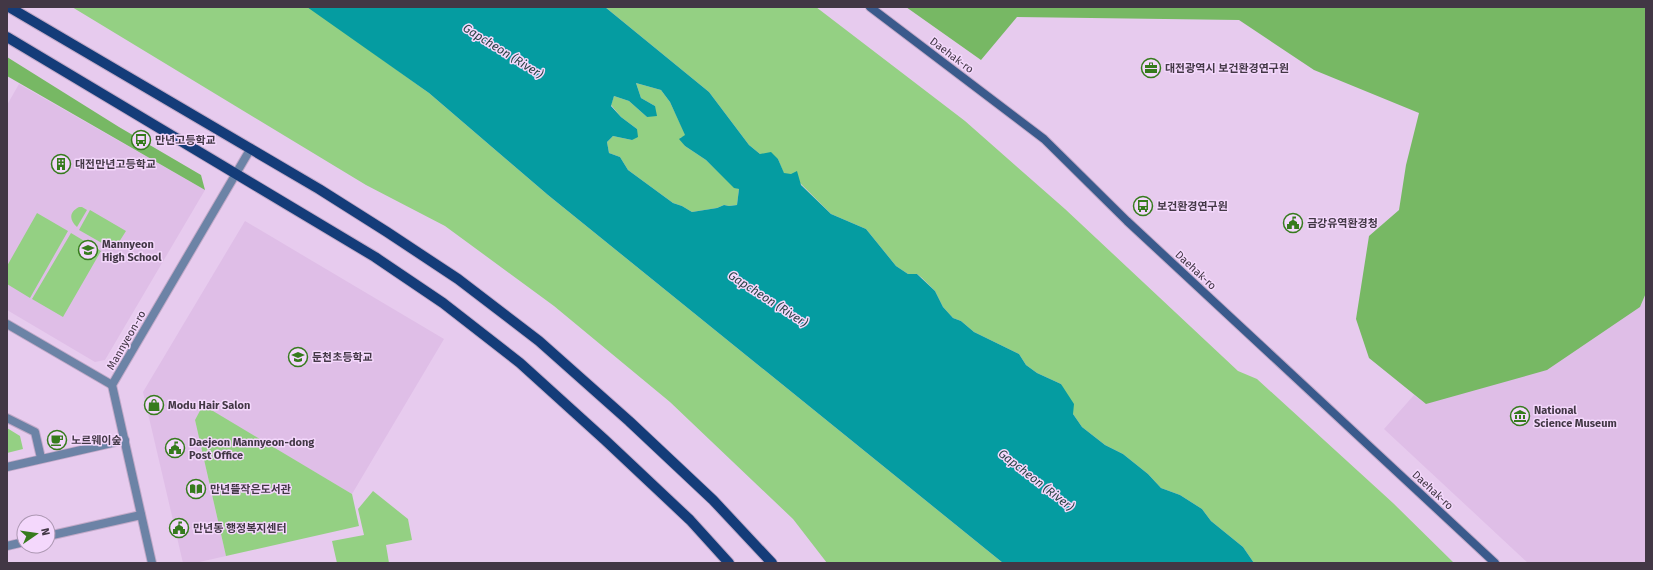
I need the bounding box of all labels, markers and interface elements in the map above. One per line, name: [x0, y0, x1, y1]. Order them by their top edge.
water label: Gapcheon (River): [460, 21, 546, 81]
street label: Daehak-ro: [927, 35, 976, 76]
office icon: 대전광역시 보건환경연구원: [1140, 57, 1162, 79]
place label: 대전광역시 보건환경연구원: [1165, 62, 1289, 75]
bus stop icon: 만년고등학교: [130, 129, 152, 151]
place label: 만년고등학교: [155, 134, 216, 147]
building icon: 대전만년고등학교: [50, 153, 72, 175]
place label: 대전만년고등학교: [75, 158, 156, 171]
bus stop icon: 보건환경연구원: [1132, 195, 1154, 217]
place label: 보건환경연구원: [1157, 200, 1228, 213]
public building icon: 금강유역환경청: [1282, 212, 1304, 234]
place label: 금강유역환경청: [1307, 217, 1378, 230]
place label: Mannyeon High School: [102, 238, 162, 264]
school or university icon: Mannyeon High School: [77, 239, 99, 261]
street label: Daehak-ro: [1172, 248, 1219, 293]
water label: Gapcheon (River): [726, 268, 810, 330]
street label: Mannyeon-ro: [104, 308, 149, 372]
school or university icon: 둔천초등학교: [287, 346, 309, 368]
place label: 둔천초등학교: [312, 351, 373, 364]
shop icon: Modu Hair Salon: [143, 394, 165, 416]
place label: Modu Hair Salon: [168, 399, 250, 412]
place label: National Science Museum: [1534, 404, 1617, 430]
museum icon: National Science Museum: [1509, 405, 1531, 427]
cafe icon: 노르웨이숲: [46, 429, 68, 451]
place label: 노르웨이숲: [71, 434, 122, 447]
place label: Daejeon Mannyeon-dong Post Office: [189, 436, 315, 462]
public building icon: Daejeon Mannyeon-dong Post Office: [164, 437, 186, 459]
water label: Gapcheon (River): [996, 446, 1077, 514]
street label: Daehak-ro: [1409, 468, 1456, 513]
library icon: 만년뜰작은도서관: [185, 478, 207, 500]
place label: 만년뜰작은도서관: [210, 483, 291, 496]
north arrow: [16, 514, 56, 554]
public building icon: 만년동 행정복지센터: [168, 517, 190, 539]
place label: 만년동 행정복지센터: [193, 522, 287, 535]
text: N: [38, 527, 52, 537]

